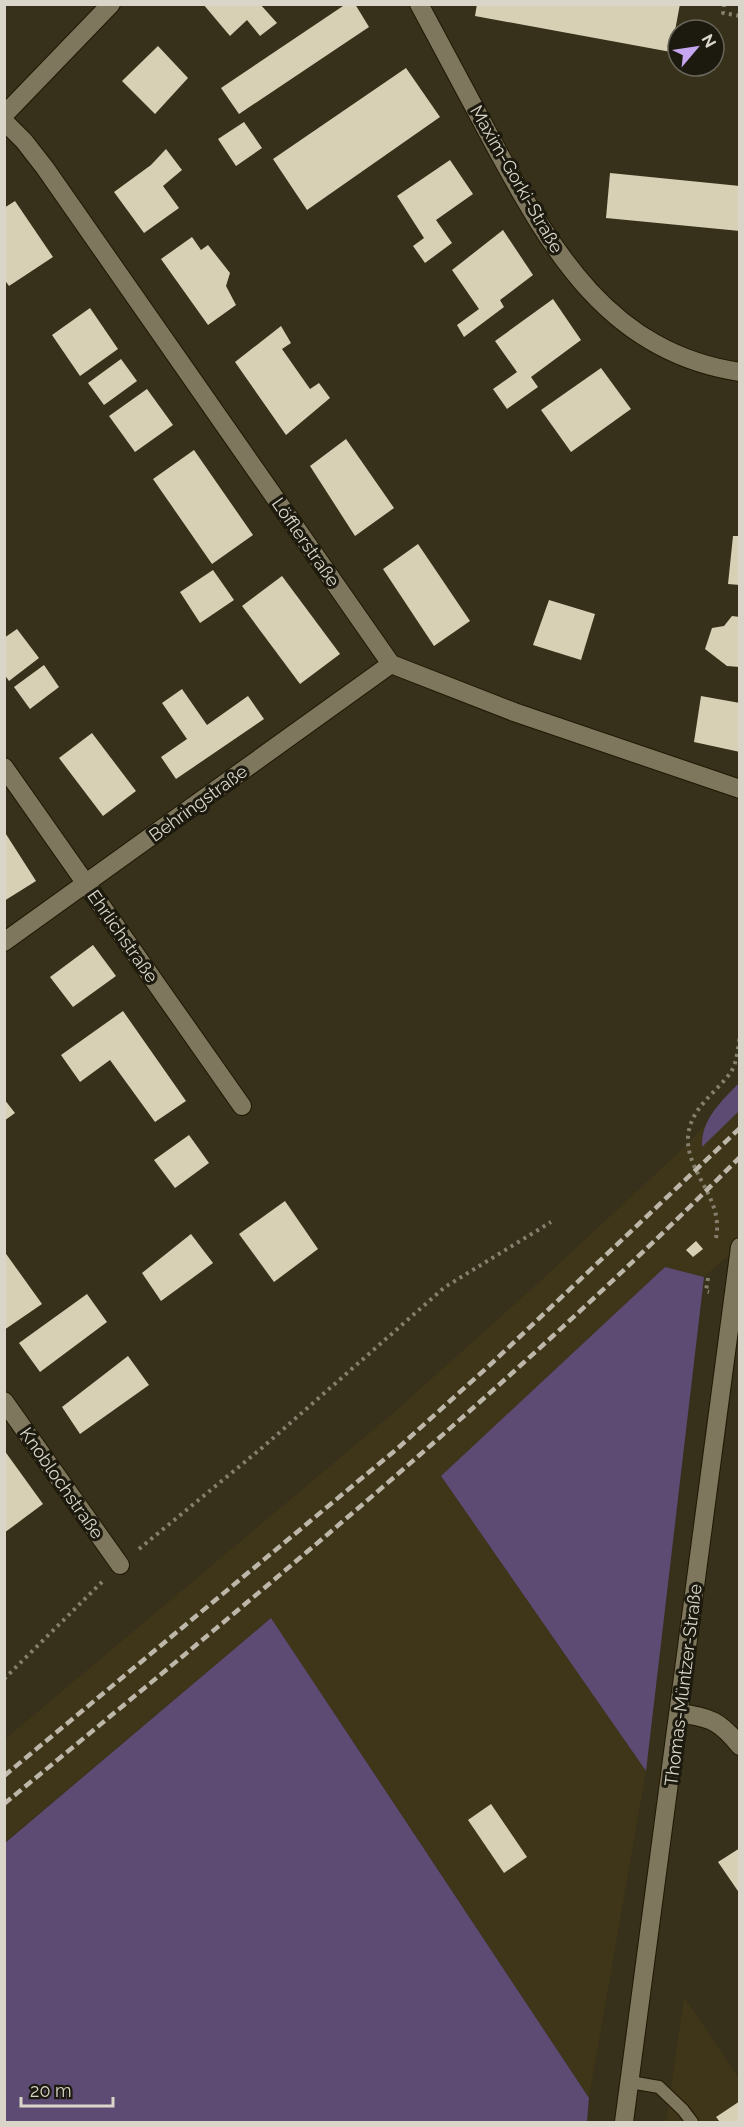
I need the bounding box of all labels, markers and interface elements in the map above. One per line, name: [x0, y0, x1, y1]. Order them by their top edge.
north arrow: [666, 18, 726, 78]
text: N: [697, 31, 720, 51]
street label: Maxim-Gorki-Straße: [466, 101, 568, 257]
street label: Löfflerstraße: [268, 493, 345, 591]
street label: Behringstraße: [145, 760, 252, 846]
street label: Ehrlichstraße: [83, 886, 163, 987]
street label: Knoblochstraße: [16, 1423, 108, 1543]
street label: Thomas-Müntzer-Straße: [660, 1582, 706, 1787]
scale bar: [21, 2070, 112, 2108]
text: 20 m: [30, 2080, 72, 2101]

